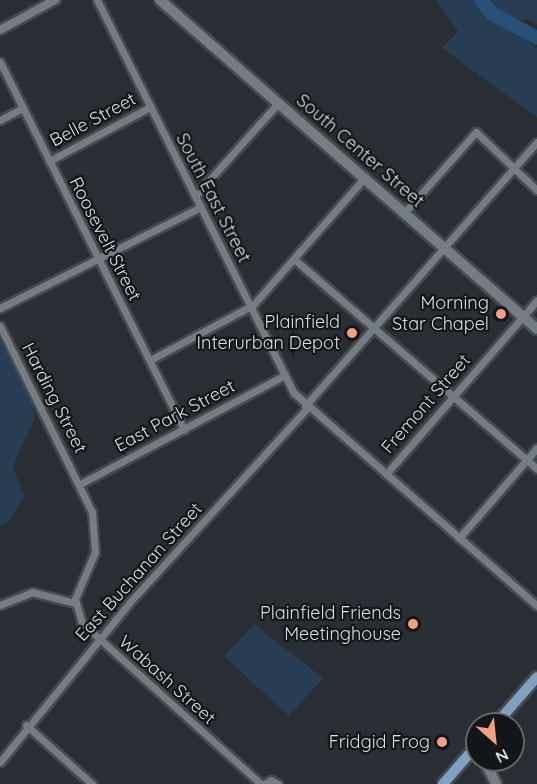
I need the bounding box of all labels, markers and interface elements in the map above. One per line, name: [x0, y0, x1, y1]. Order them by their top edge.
street label: Belle Street: [46, 88, 140, 152]
street label: South Center Street: [292, 90, 428, 212]
street label: South East Street: [171, 130, 255, 266]
street label: Roosevelt Street: [64, 173, 146, 305]
place label: Morning Star Chapel: [392, 293, 489, 336]
marker: Morning Star Chapel: [494, 307, 508, 321]
place label: Plainfield Interurban Depot: [197, 312, 340, 354]
marker: Plainfield Interurban Depot: [345, 326, 359, 340]
street label: Harding Street: [17, 339, 91, 457]
street label: Fremont Street: [377, 350, 475, 458]
street label: East Park Street: [111, 375, 239, 457]
street label: East Buchanan Street: [71, 498, 207, 646]
place label: Plainfield Friends Meetinghouse: [260, 603, 401, 646]
marker: Plainfield Friends Meetinghouse: [406, 617, 420, 631]
street label: Wabash Street: [114, 631, 220, 729]
north arrow: [465, 712, 525, 772]
place label: Fridgid Frog: [329, 731, 430, 753]
marker: Fridgid Frog: [435, 735, 449, 749]
text: N: [492, 745, 512, 768]

